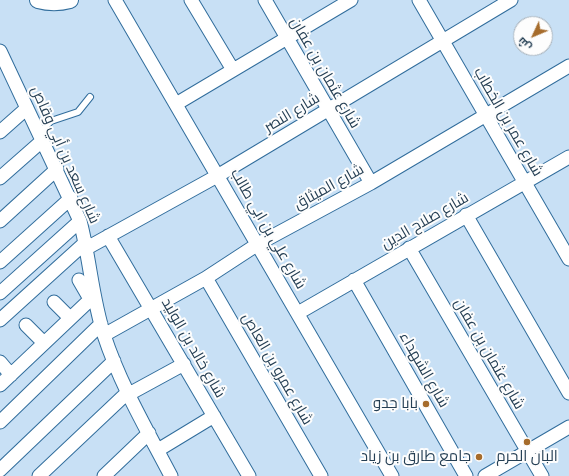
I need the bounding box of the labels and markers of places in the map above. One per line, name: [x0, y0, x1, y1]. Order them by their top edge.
place label: بابا جدو: [373, 395, 418, 413]
marker: بابا جدو: [421, 399, 431, 409]
marker: البان الحرم: [522, 437, 532, 447]
place label: جامع طارق بن زياد: [361, 448, 471, 466]
place label: البان الحرم: [496, 448, 558, 466]
marker: جامع طارق بن زياد: [474, 452, 484, 462]

